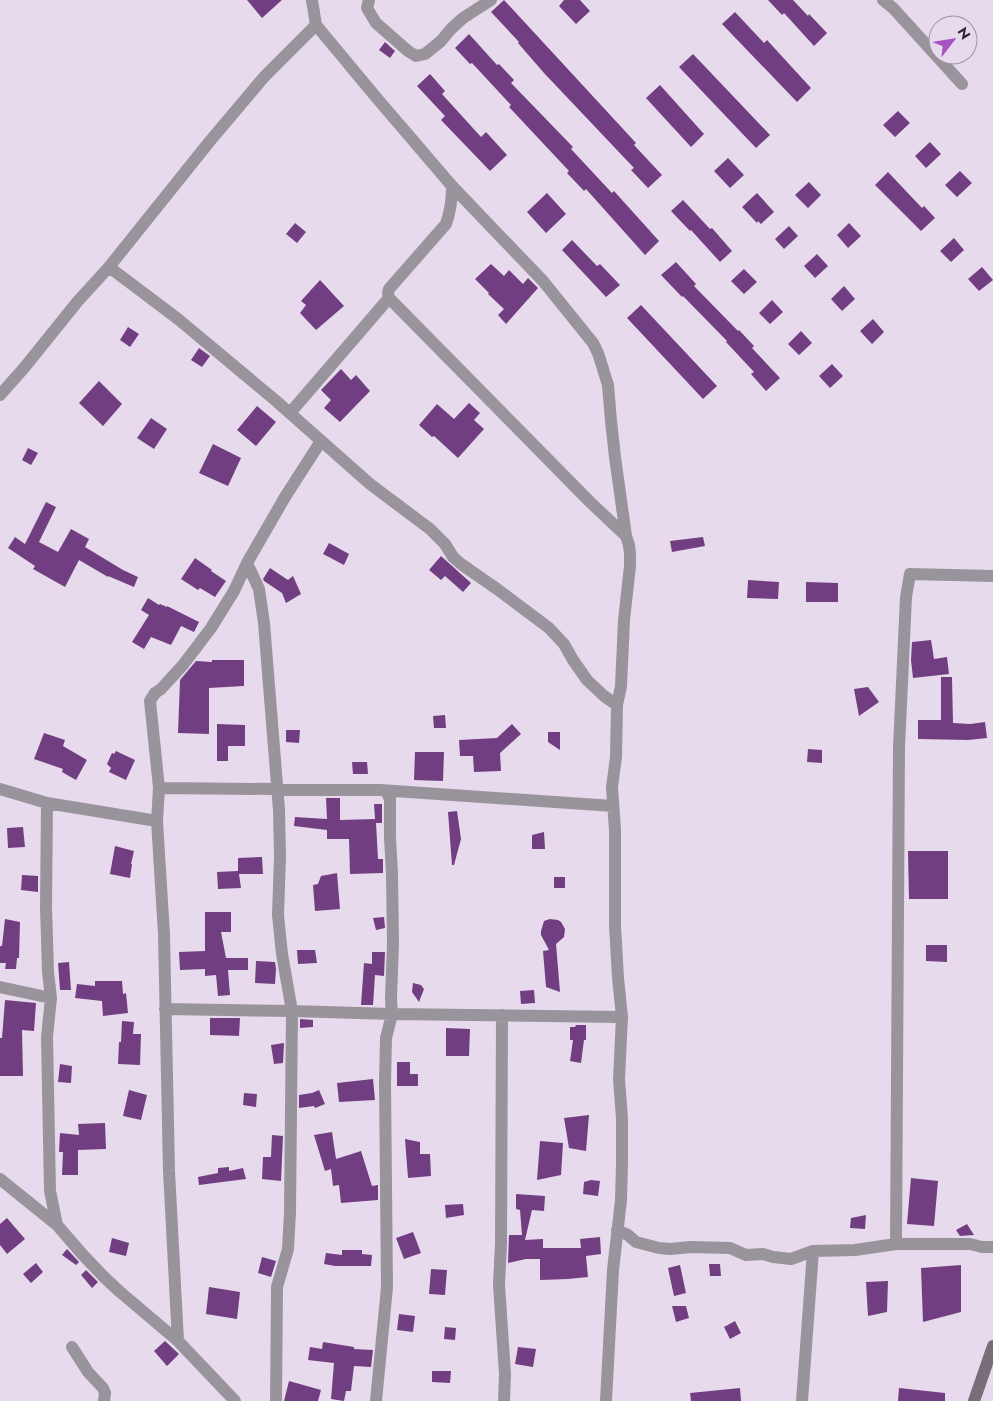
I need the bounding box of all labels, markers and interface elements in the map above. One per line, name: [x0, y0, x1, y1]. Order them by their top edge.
north arrow: [928, 15, 978, 65]
text: N: [953, 23, 976, 43]

